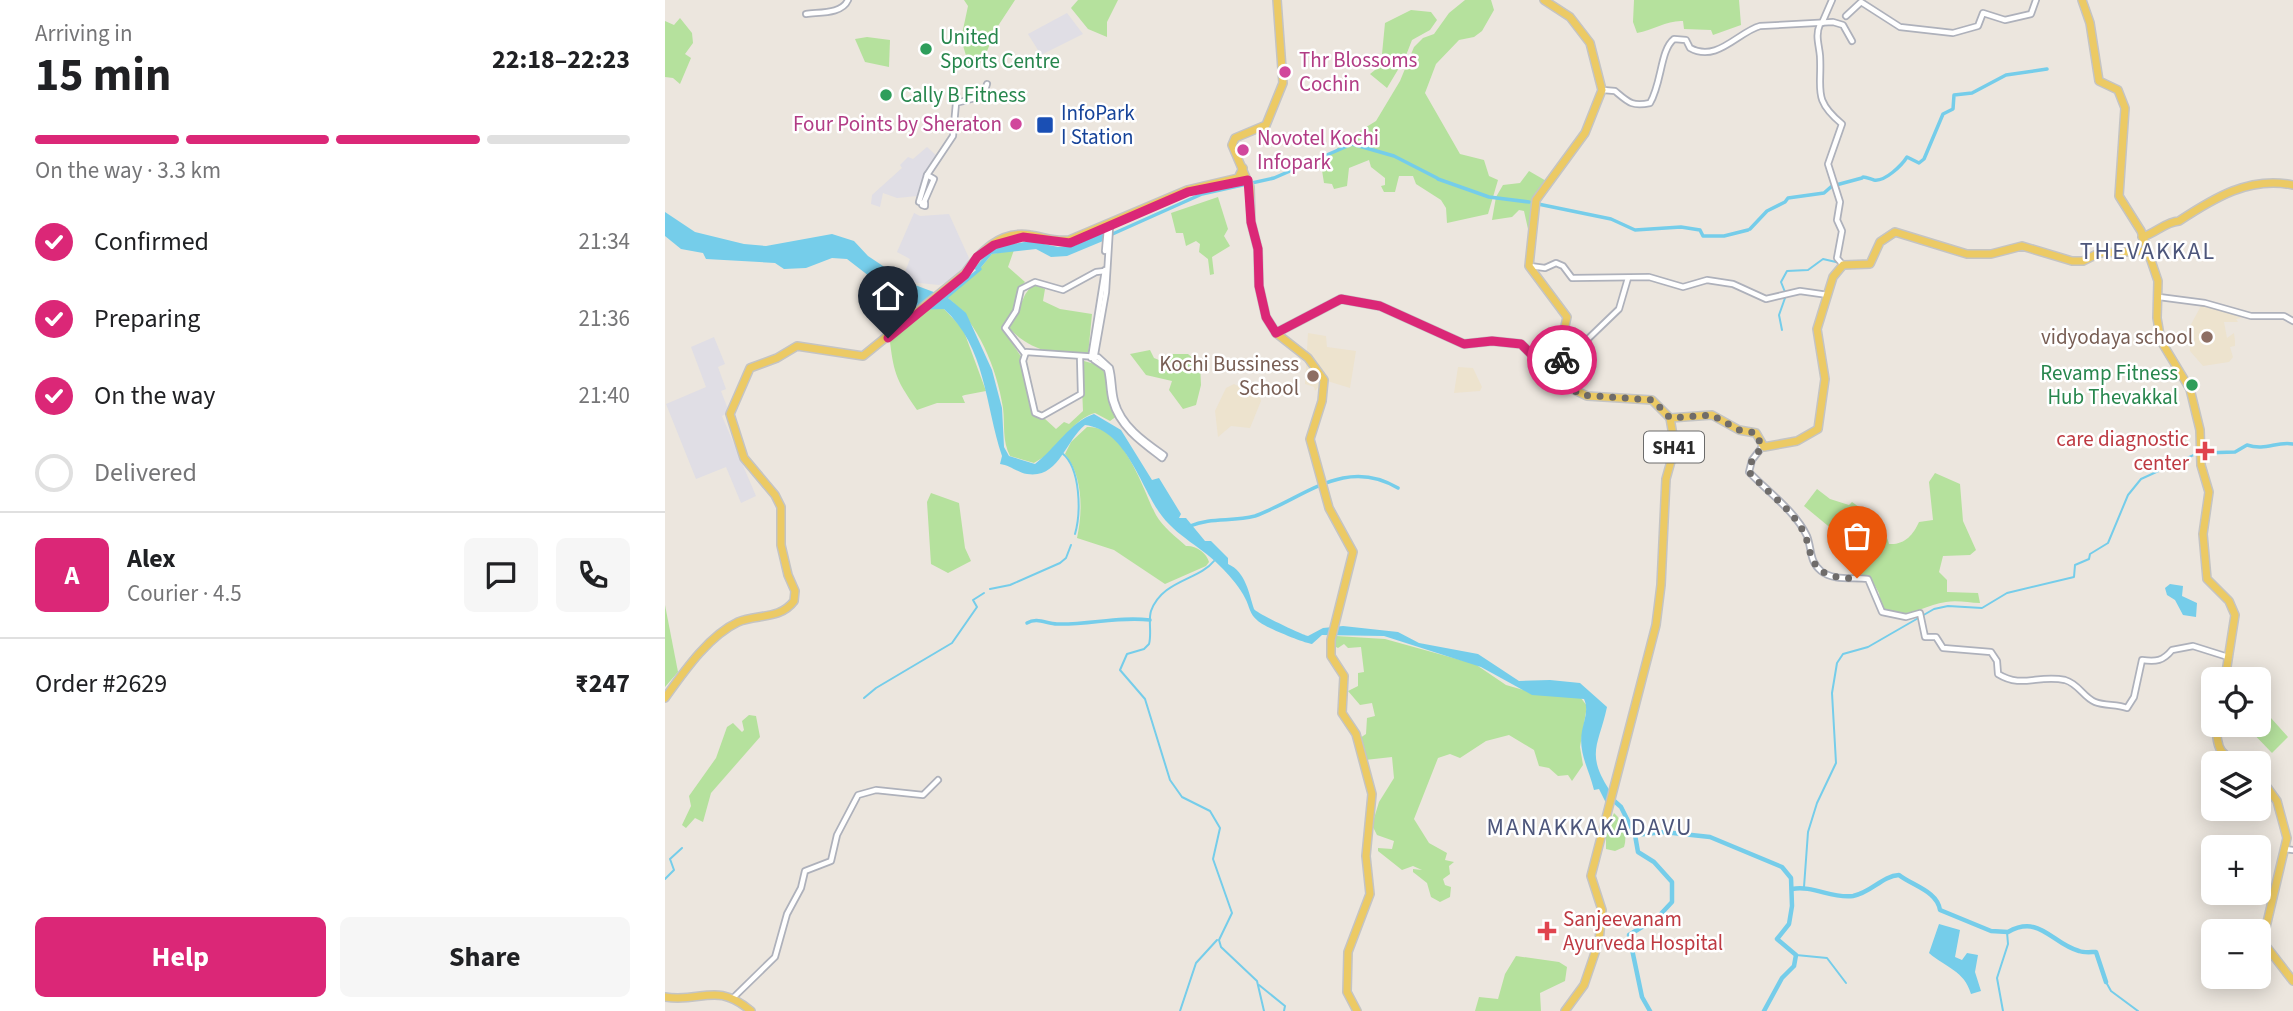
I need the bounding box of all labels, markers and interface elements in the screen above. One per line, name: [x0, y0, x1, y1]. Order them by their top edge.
text: Arriving in: [35, 17, 133, 50]
place label: United Sports Centre: [940, 22, 1060, 76]
text: 22:18–22:23: [492, 41, 630, 78]
marker: United Sports Centre: [918, 41, 934, 57]
text: 15 min: [35, 43, 171, 108]
place label: Thr Blossoms Cochin: [1299, 45, 1418, 99]
marker: Thr Blossoms Cochin: [1277, 64, 1293, 80]
place label: Cally B Fitness: [900, 80, 1026, 110]
marker: Cally B Fitness: [878, 87, 894, 103]
place label: InfoPark I Station: [1061, 98, 1135, 152]
place label: Four Points by Sheraton: [793, 109, 1002, 139]
marker: InfoPark I Station: [1035, 115, 1055, 135]
marker: Four Points by Sheraton: [1008, 116, 1024, 132]
place label: Novotel Kochi Infopark: [1257, 123, 1379, 177]
marker: Novotel Kochi Infopark: [1235, 142, 1251, 158]
text: On the way · 3.3 km: [35, 154, 221, 187]
icon: check: [35, 223, 73, 261]
text: Confirmed: [94, 223, 209, 260]
text: 21:34: [579, 225, 630, 258]
district label: THEVAKKAL: [2080, 234, 2216, 269]
pin: [858, 266, 918, 338]
icon: home: [869, 277, 907, 315]
icon: check: [35, 300, 73, 338]
text: Preparing: [94, 300, 200, 337]
text: 21:36: [579, 302, 630, 335]
place label: vidyodaya school: [2041, 322, 2193, 352]
courier: [1527, 325, 1597, 395]
marker: vidyodaya school: [2199, 329, 2215, 345]
icon: bike: [1543, 341, 1581, 379]
place label: Kochi Bussiness School: [1159, 349, 1299, 403]
place label: Revamp Fitness Hub Thevakkal: [2040, 358, 2178, 412]
marker: Kochi Bussiness School: [1305, 368, 1321, 384]
icon: check: [35, 377, 73, 415]
text: On the way: [94, 377, 215, 414]
marker: Revamp Fitness Hub Thevakkal: [2184, 377, 2200, 393]
text: 21:40: [579, 379, 630, 412]
place label: care diagnostic center: [2056, 424, 2190, 478]
road number: SH41: [1644, 432, 1704, 462]
marker: care diagnostic center: [2195, 441, 2215, 461]
text: Delivered: [94, 454, 197, 491]
pin: [1827, 506, 1887, 578]
icon: bag: [1838, 517, 1876, 555]
button: chat: [464, 538, 538, 612]
button: phone: [556, 538, 630, 612]
text: Alex: [127, 540, 176, 577]
text: A: [65, 557, 79, 594]
text: Courier · 4.5: [127, 577, 242, 610]
text: Order #2629: [35, 665, 167, 702]
text: ₹247: [575, 665, 630, 702]
map controls: [2201, 667, 2271, 989]
button: locate: [2201, 667, 2271, 737]
button: layers: [2201, 751, 2271, 821]
district label: MANAKKAKADAVU: [1486, 810, 1694, 845]
button: +: [2201, 835, 2271, 905]
place label: Sanjeevanam Ayurveda Hospital: [1563, 904, 1723, 958]
button: Help: [35, 917, 326, 997]
button: Share: [340, 917, 630, 997]
button: −: [2201, 919, 2271, 989]
marker: Sanjeevanam Ayurveda Hospital: [1537, 921, 1557, 941]

